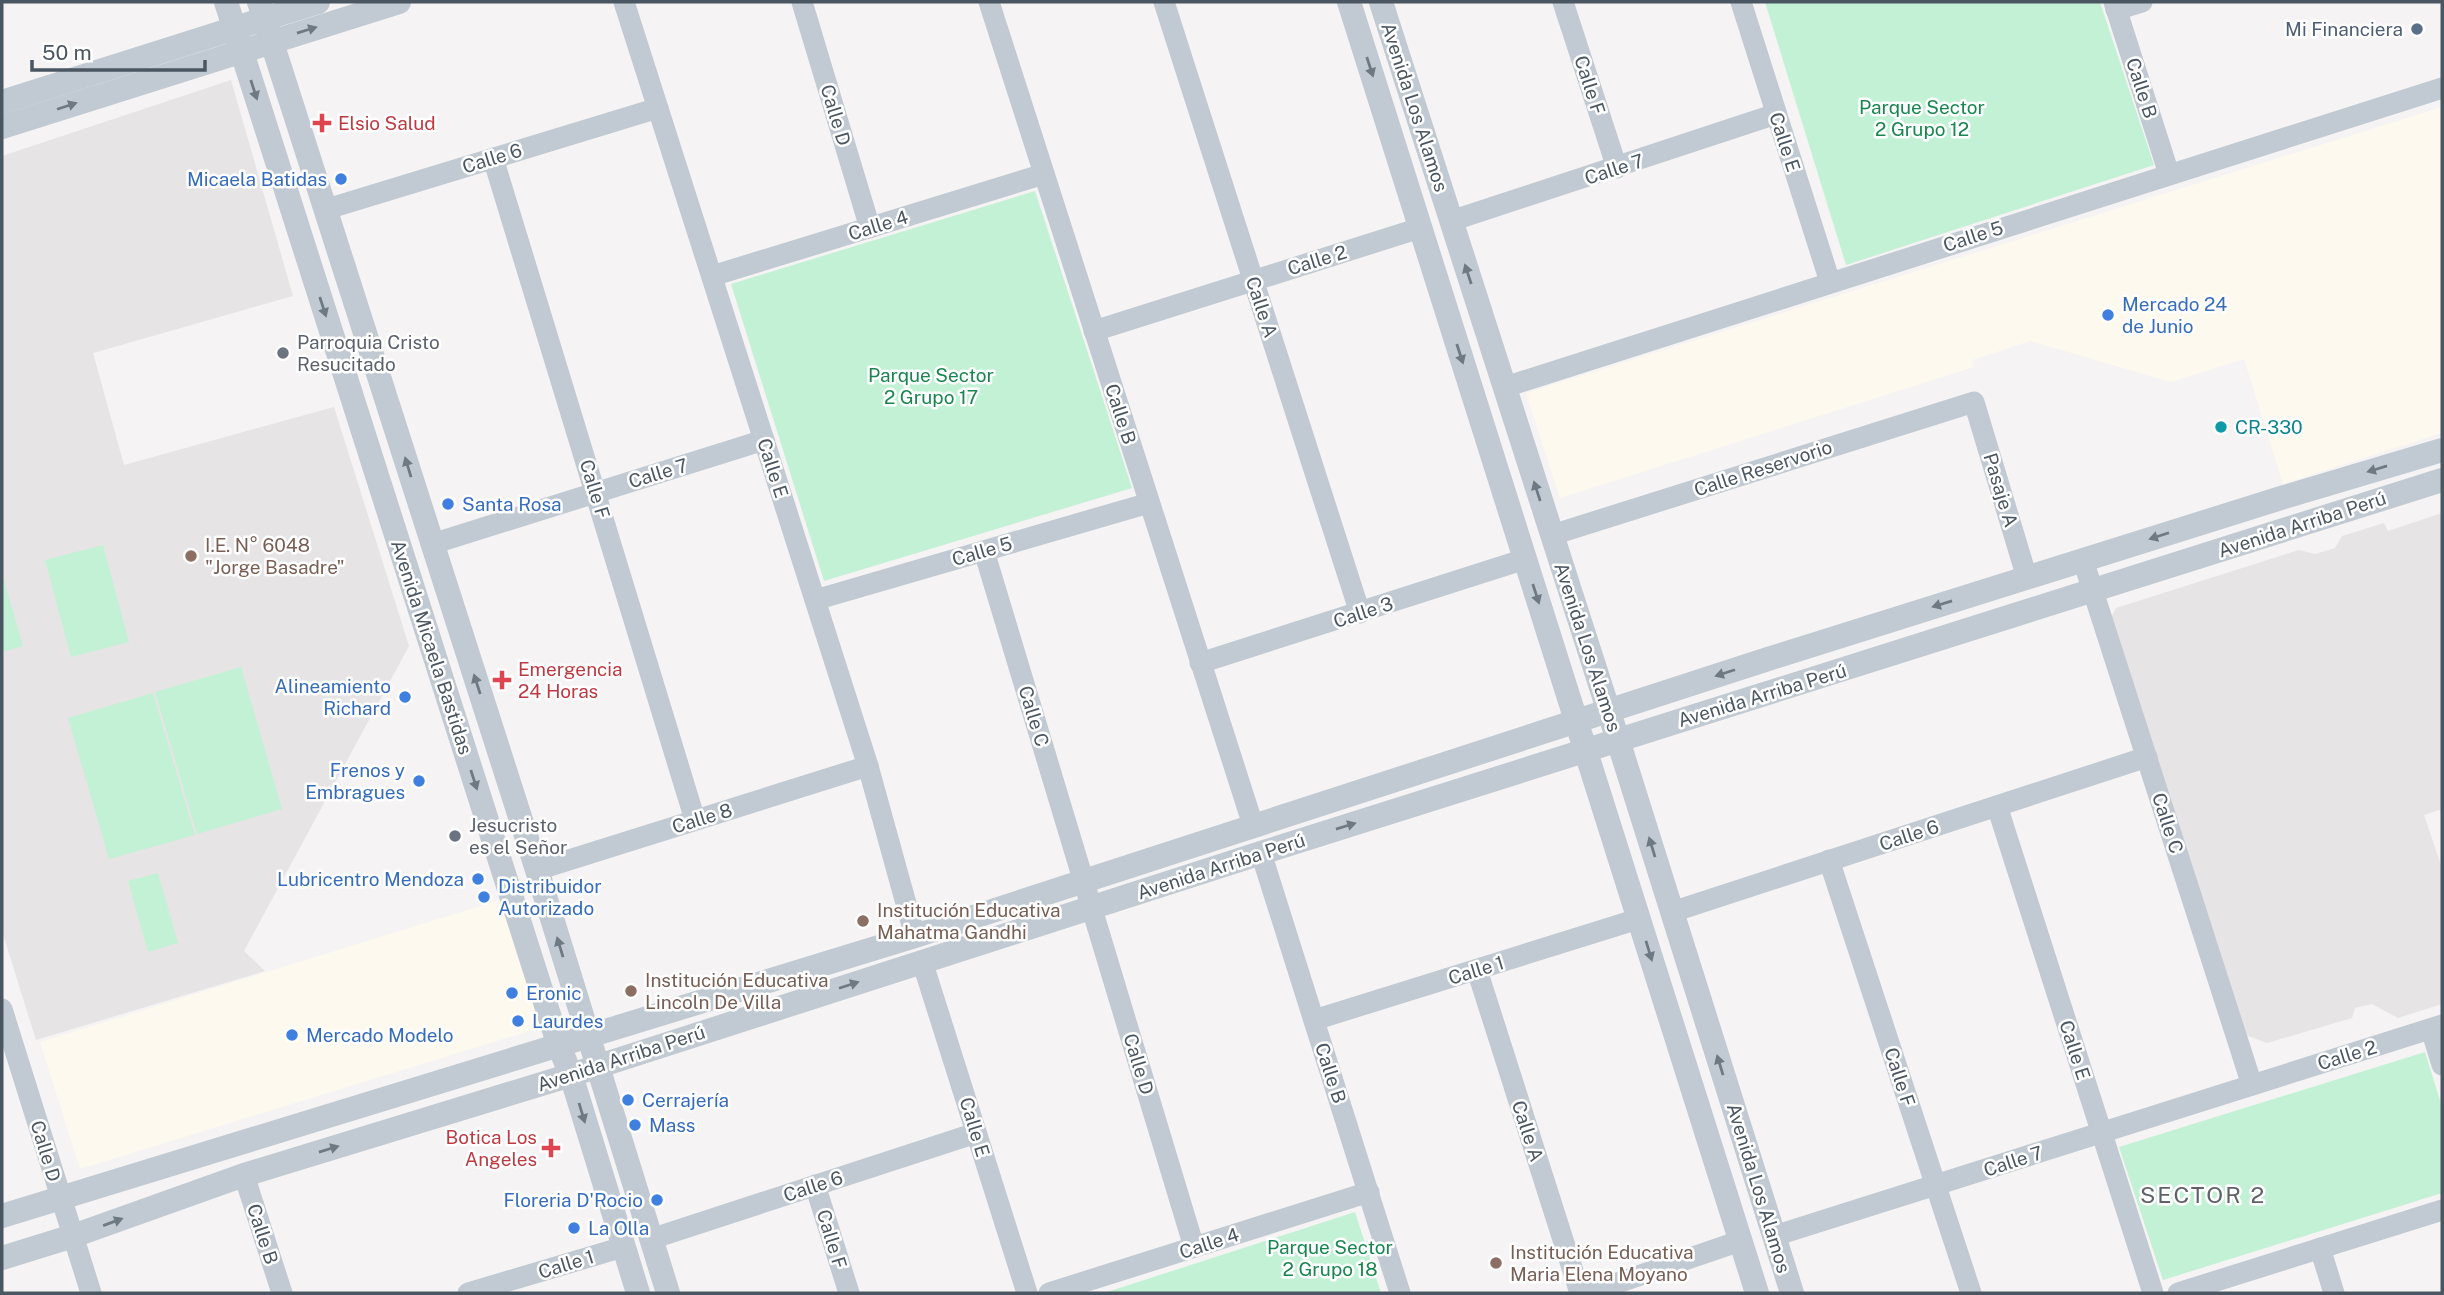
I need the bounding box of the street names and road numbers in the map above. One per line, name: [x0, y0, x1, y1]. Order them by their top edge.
street label: Avenida Los Alamos: [1377, 20, 1453, 194]
street label: Calle F: [1570, 53, 1610, 117]
street label: Calle B: [2122, 55, 2162, 121]
street label: Calle D: [816, 82, 856, 148]
street label: Calle E: [1765, 109, 1805, 175]
street label: Calle 6: [459, 139, 525, 177]
street label: Calle 7: [1582, 149, 1646, 189]
street label: Calle 4: [845, 205, 911, 244]
street label: Calle 5: [1940, 216, 2006, 256]
street label: Calle 2: [1285, 241, 1349, 279]
street label: Calle A: [1242, 274, 1282, 340]
street label: Calle B: [1101, 381, 1141, 447]
street label: Calle E: [753, 435, 793, 501]
street label: Calle Reservorio: [1691, 435, 1835, 501]
street label: Pasaje A: [1979, 450, 2023, 530]
street label: Calle 7: [626, 454, 690, 492]
street label: Calle F: [576, 457, 614, 521]
street label: Avenida Arriba Perú: [2215, 486, 2389, 562]
street label: Calle 5: [949, 532, 1015, 570]
street label: Avenida Micaela Bastidas: [387, 537, 477, 757]
street label: Avenida Los Alamos: [1550, 560, 1626, 734]
street label: Calle 3: [1330, 592, 1396, 632]
street label: Avenida Arriba Perú: [1675, 659, 1849, 731]
street label: Calle C: [1014, 683, 1054, 749]
street label: Calle C: [2148, 790, 2188, 856]
street label: Calle 8: [669, 798, 735, 838]
street label: Calle 6: [1876, 815, 1942, 855]
street label: Avenida Arriba Perú: [1134, 828, 1308, 904]
street label: Calle 1: [1445, 951, 1507, 989]
street label: Calle E: [2055, 1017, 2095, 1083]
street label: Avenida Arriba Perú: [534, 1020, 708, 1096]
street label: Calle D: [1119, 1031, 1159, 1097]
street label: Calle 2: [2315, 1036, 2379, 1074]
street label: Calle B: [1311, 1040, 1351, 1106]
street label: Calle F: [1880, 1045, 1920, 1109]
street label: Calle E: [956, 1094, 994, 1160]
street label: Calle A: [1508, 1098, 1548, 1164]
street label: Avenida Los Alamos: [1723, 1100, 1795, 1276]
street label: Calle D: [26, 1118, 66, 1184]
street label: Calle 7: [1981, 1141, 2045, 1181]
street label: Calle 6: [780, 1166, 846, 1206]
street label: Calle B: [243, 1201, 283, 1267]
street label: Calle F: [813, 1207, 851, 1271]
street label: Calle 4: [1176, 1223, 1242, 1263]
street label: Calle 1: [535, 1245, 597, 1283]

